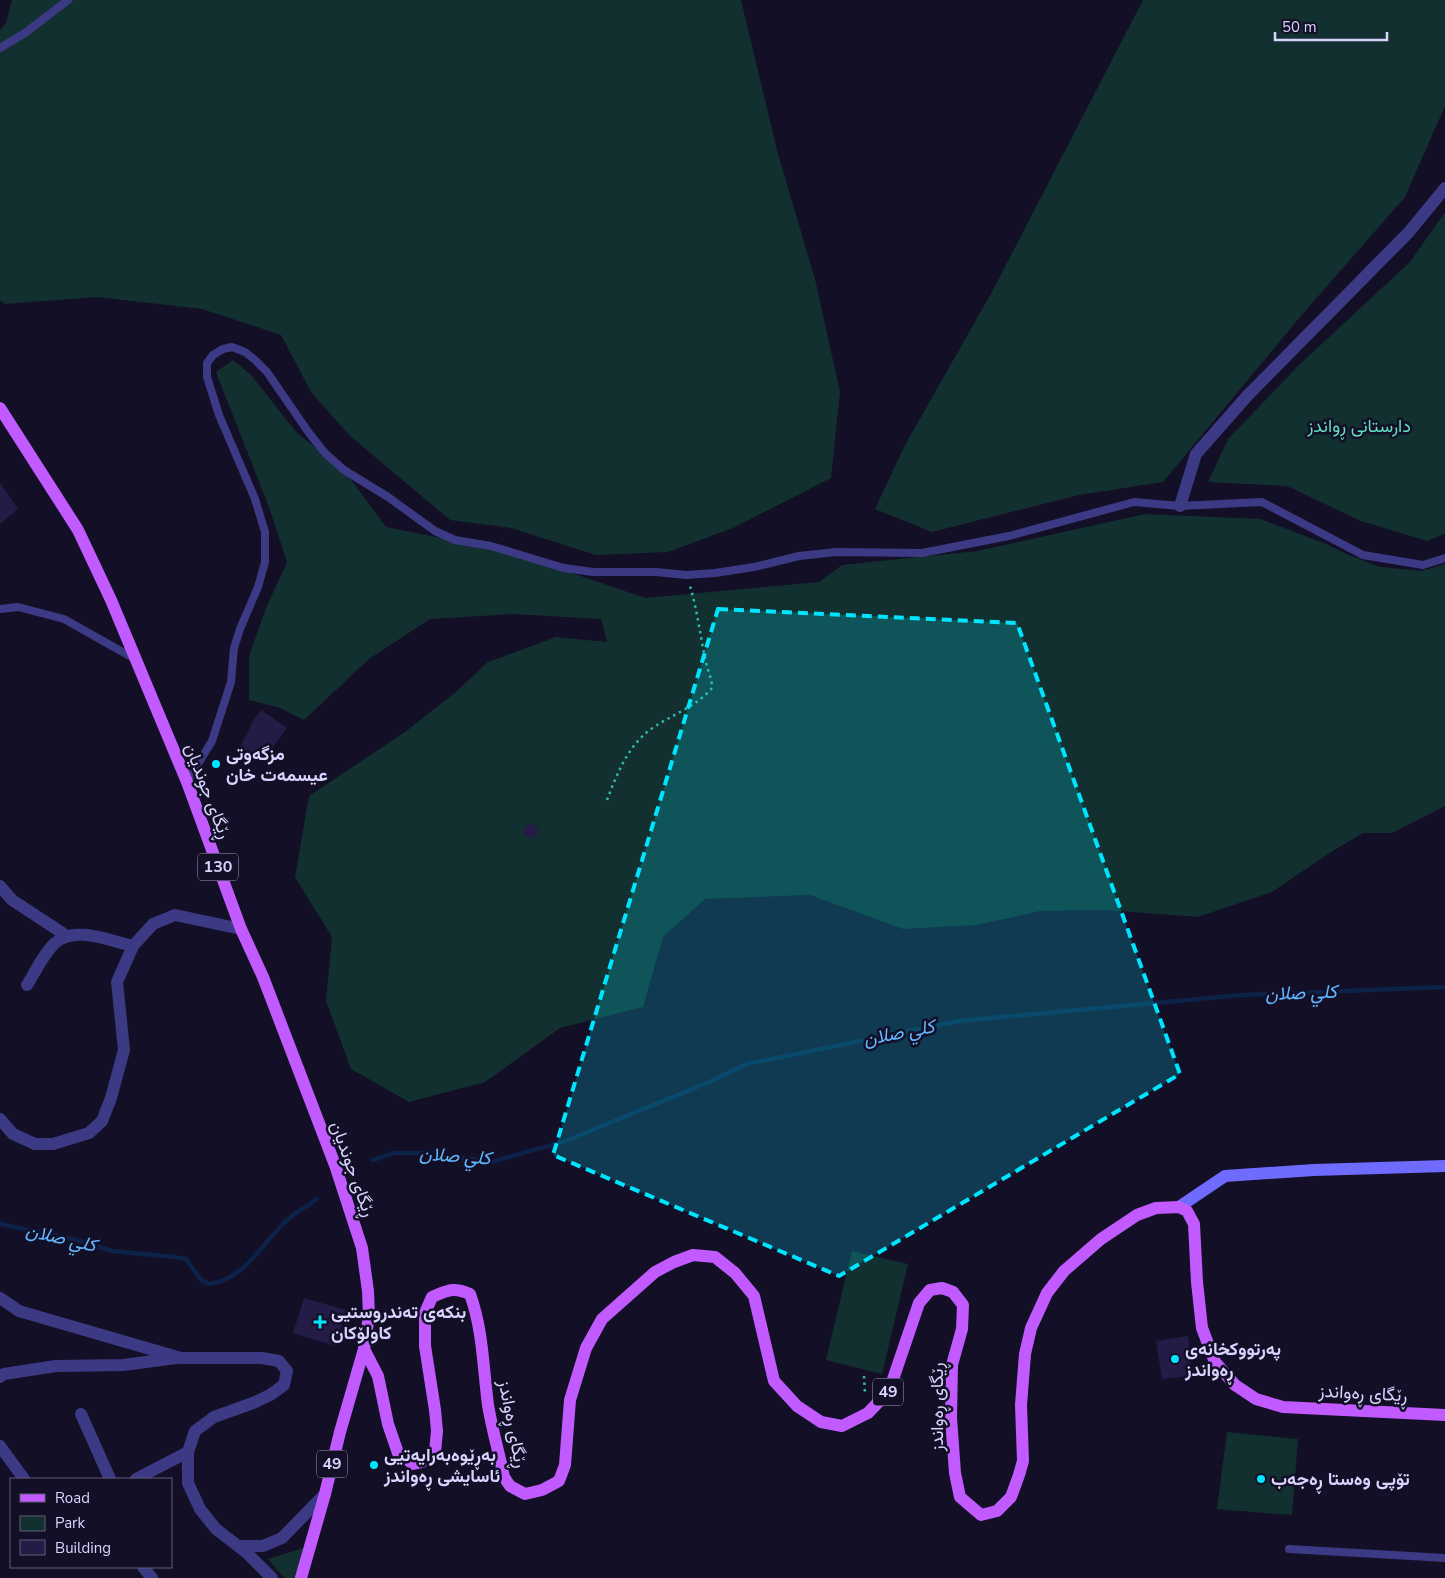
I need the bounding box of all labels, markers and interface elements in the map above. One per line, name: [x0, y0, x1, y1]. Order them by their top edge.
scale bar: [1275, 10, 1388, 42]
text: 50 m: [1282, 17, 1317, 37]
park label: دارستانی ڕواندز: [1306, 414, 1411, 440]
street label: ڕێگای جوندیان: [177, 740, 237, 843]
place label: مزگەوتی عیسمەت خان: [226, 742, 328, 787]
marker: مزگەوتی عیسمەت خان: [210, 758, 222, 770]
road number: 130: [198, 854, 238, 880]
water label: كلي صلان: [1265, 979, 1341, 1009]
water label: كلي صلان: [861, 1013, 941, 1055]
street label: ڕێگای جوندیان: [323, 1118, 381, 1221]
water label: كلي صلان: [418, 1141, 495, 1174]
water label: كلي صلان: [23, 1217, 102, 1262]
place label: بنکەی تەندروستیی کاولۆکان: [331, 1300, 466, 1345]
marker: بنکەی تەندروستیی کاولۆکان: [313, 1315, 327, 1329]
place label: پەرتووکخانەی ڕەواندز: [1184, 1337, 1281, 1385]
marker: پەرتووکخانەی ڕەواندز: [1169, 1353, 1181, 1365]
street label: ڕێگای ڕەواندز: [925, 1362, 951, 1453]
street label: ڕێگای ڕەواندز: [491, 1377, 533, 1470]
road number: 49: [873, 1378, 903, 1405]
street label: ڕێگای ڕەواندز: [1317, 1379, 1408, 1409]
place label: بەڕێوەبەرایەتیی ئاسایشی ڕەواندز: [383, 1443, 500, 1491]
road number: 49: [317, 1450, 347, 1478]
marker: بەڕێوەبەرایەتیی ئاسایشی ڕەواندز: [368, 1459, 380, 1471]
place label: تۆپی وەستا ڕەجەب: [1271, 1467, 1410, 1494]
marker: تۆپی وەستا ڕەجەب: [1255, 1473, 1267, 1485]
legend: [10, 1478, 172, 1568]
text: Road: [55, 1488, 90, 1508]
text: Park: [55, 1513, 85, 1533]
text: Building: [55, 1538, 111, 1558]

